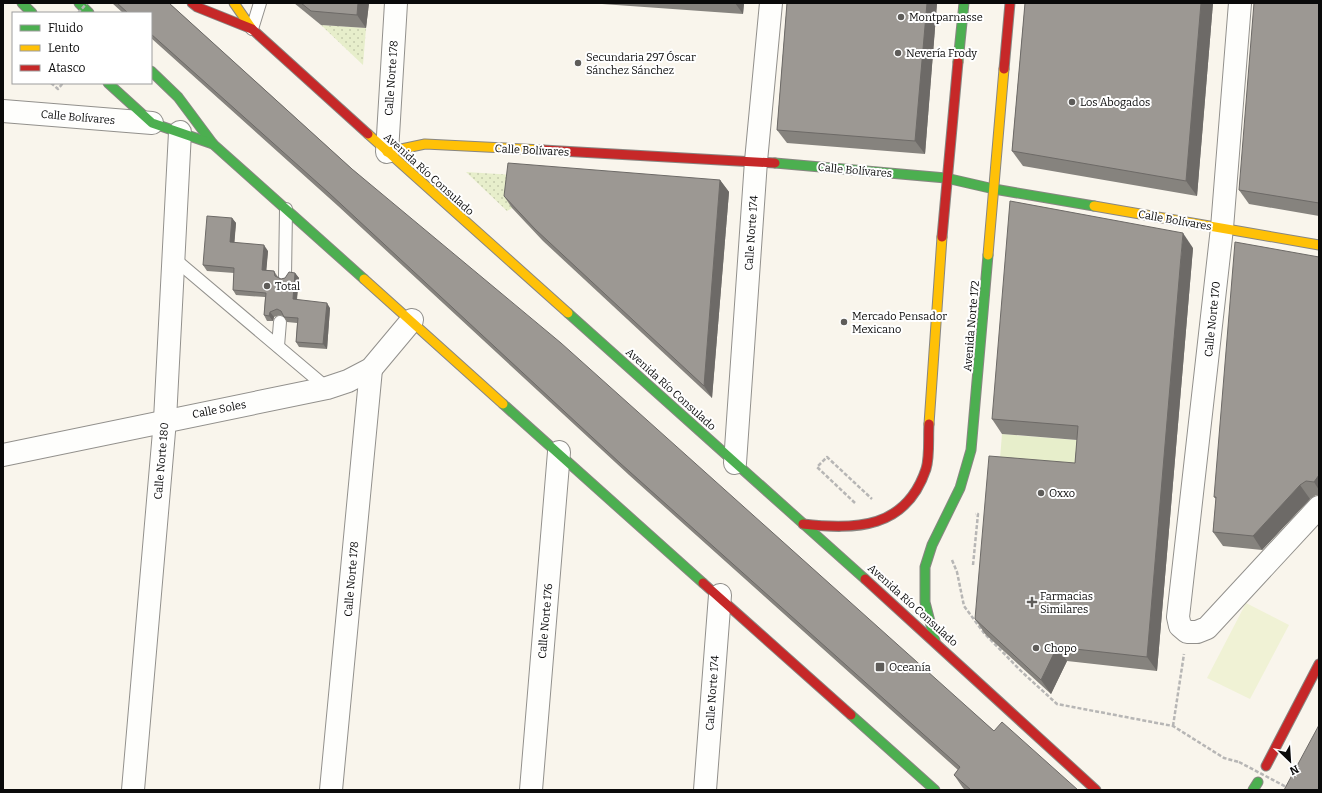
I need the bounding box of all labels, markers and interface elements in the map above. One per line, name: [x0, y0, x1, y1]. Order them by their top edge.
place label: Montparnasse: [909, 11, 983, 24]
legend: [12, 12, 152, 84]
marker: Montparnasse: [896, 12, 906, 22]
text: Fluido: [48, 21, 83, 35]
street label: Calle Norte 178: [382, 40, 401, 116]
text: Lento: [48, 41, 80, 55]
place label: Nevería Frody: [906, 47, 977, 60]
marker: Nevería Frody: [893, 48, 903, 58]
place label: Secundaria 297 Óscar Sánchez Sánchez: [586, 50, 696, 77]
marker: Secundaria 297 Óscar Sánchez Sánchez: [573, 58, 583, 68]
text: Atasco: [48, 61, 86, 75]
place label: Los Abogados: [1080, 96, 1150, 109]
marker: Los Abogados: [1067, 97, 1077, 107]
street label: Calle Bolívares: [40, 108, 116, 127]
street label: Avenida Río Consulado: [381, 131, 476, 218]
street label: Calle Bolívares: [494, 142, 569, 159]
street label: Calle Bolívares: [817, 161, 893, 180]
street label: Calle Norte 174: [742, 194, 761, 271]
street label: Calle Bolívares: [1137, 208, 1213, 233]
place label: Total: [275, 280, 300, 293]
street label: Avenida Norte 172: [961, 280, 982, 372]
marker: Total: [262, 281, 272, 291]
street label: Calle Norte 170: [1202, 281, 1223, 357]
place label: Mercado Pensador Mexicano: [852, 310, 947, 336]
marker: Mercado Pensador Mexicano: [839, 317, 849, 327]
street label: Avenida Río Consulado: [623, 346, 718, 433]
street label: Calle Soles: [191, 398, 247, 421]
street label: Calle Norte 180: [152, 422, 171, 500]
place label: Oxxo: [1049, 487, 1075, 500]
marker: Oxxo: [1036, 488, 1046, 498]
street label: Calle Norte 178: [342, 541, 361, 617]
street label: Avenida Río Consulado: [865, 562, 960, 649]
street label: Calle Norte 176: [536, 583, 555, 659]
place label: Farmacias Similares: [1040, 590, 1093, 616]
marker: Farmacias Similares: [1027, 597, 1037, 607]
place label: Chopo: [1044, 642, 1077, 655]
marker: Chopo: [1031, 643, 1041, 653]
street label: Calle Norte 174: [703, 654, 722, 731]
marker: Oceanía: [874, 661, 886, 673]
place label: Oceanía: [889, 661, 931, 674]
north arrow: [1270, 741, 1310, 781]
text: N: [1287, 762, 1301, 778]

